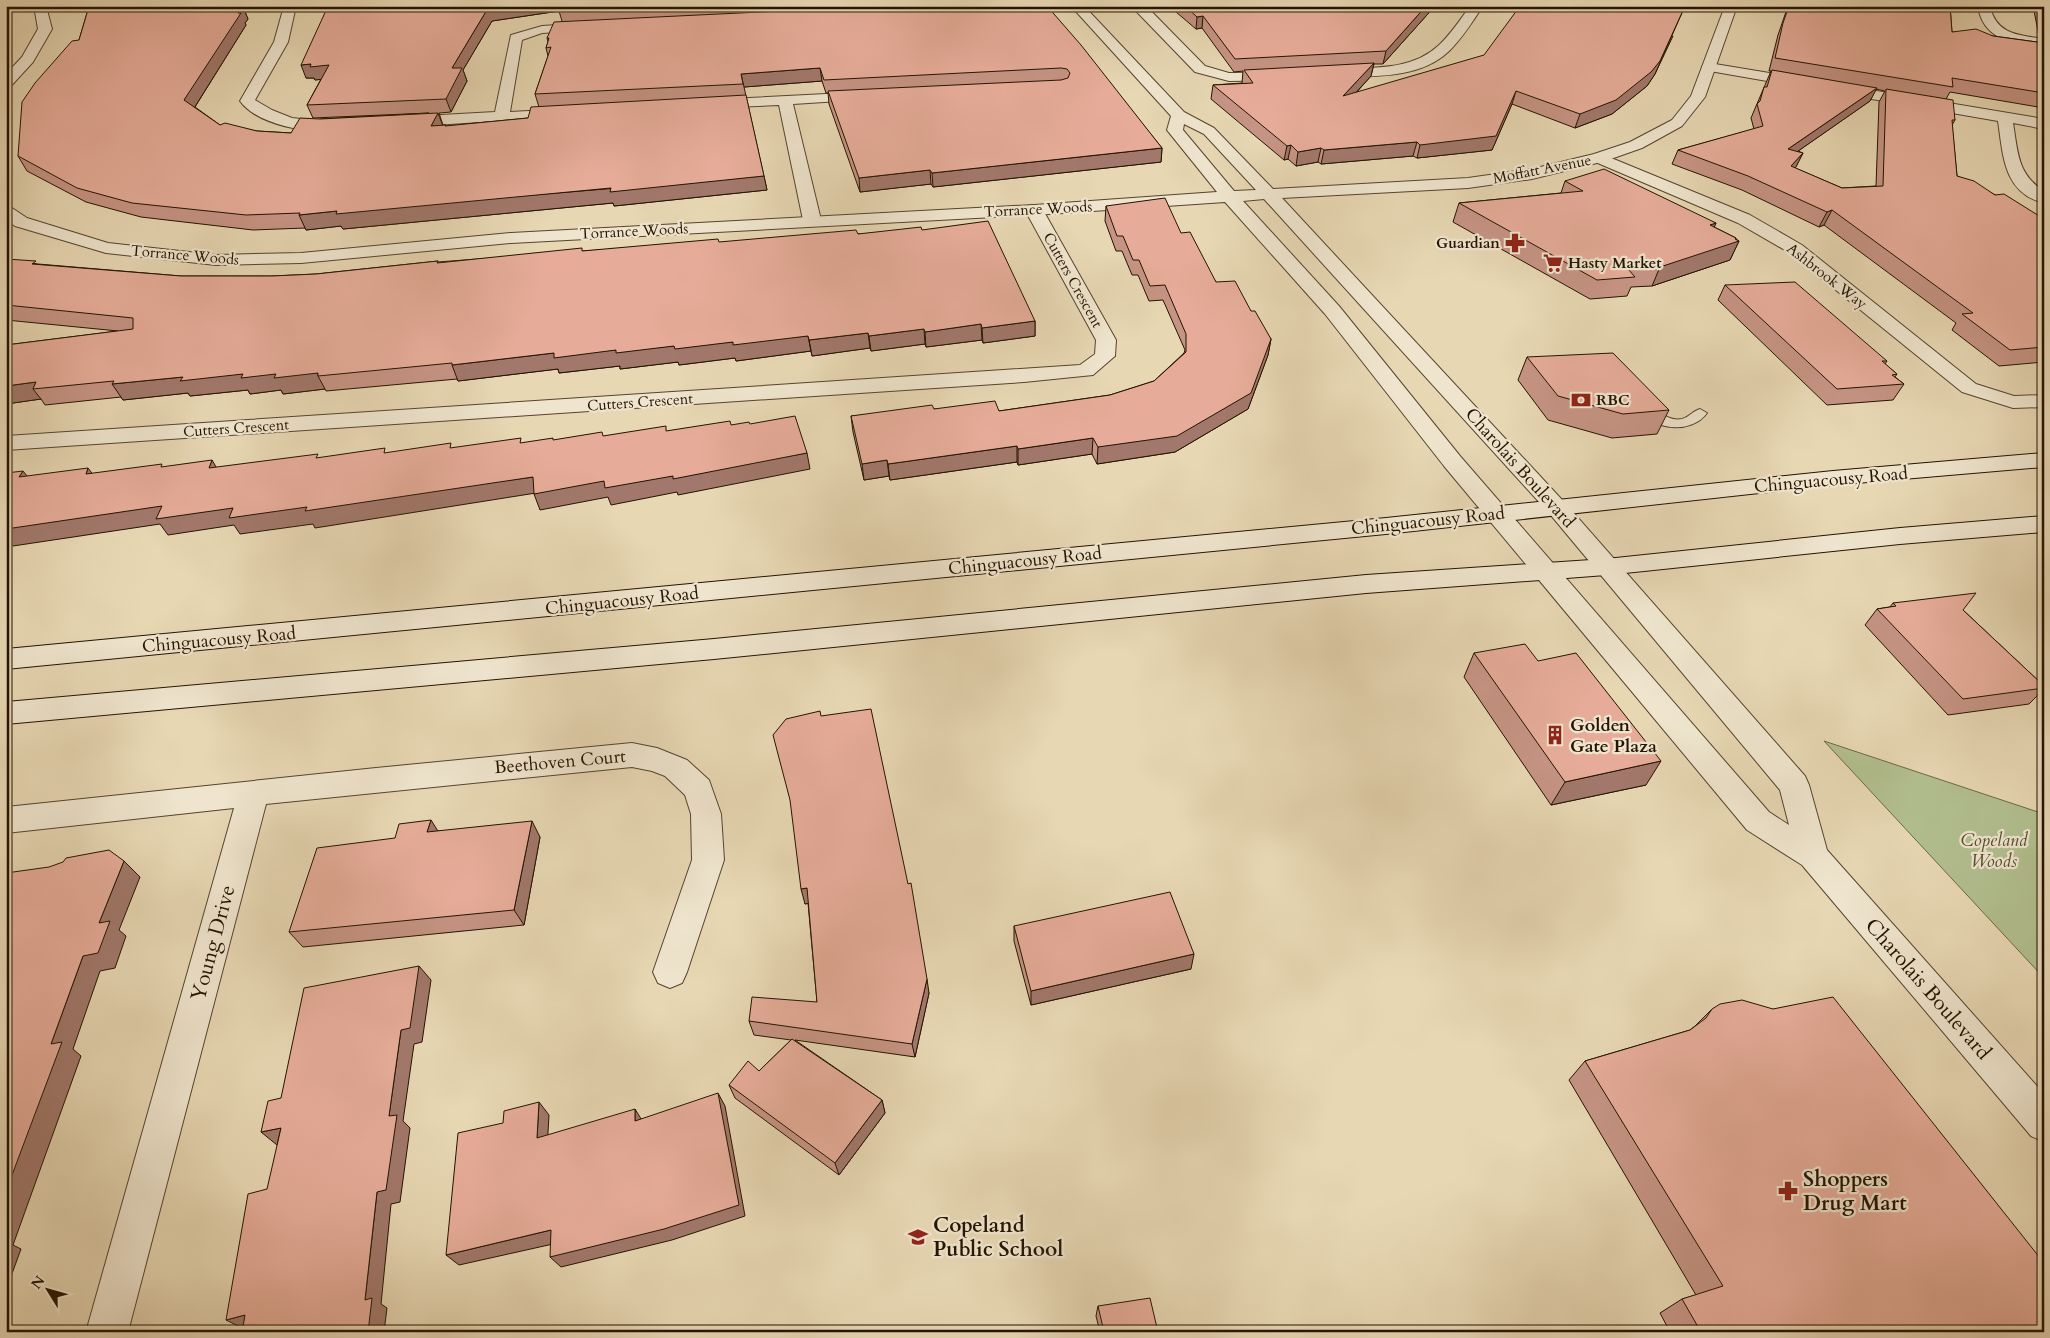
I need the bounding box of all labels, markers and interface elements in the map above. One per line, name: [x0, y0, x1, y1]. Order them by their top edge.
street label: Moffatt Avenue: [1491, 150, 1593, 188]
street label: Torrance Woods: [983, 196, 1093, 222]
street label: Torrance Woods: [579, 218, 689, 244]
street label: Cutters Crescent: [1039, 229, 1108, 332]
pharmacy icon: Guardian: [1504, 232, 1526, 254]
place label: Guardian: [1436, 233, 1500, 253]
street label: Ashbrook Way: [1783, 238, 1871, 314]
street label: Torrance Woods: [130, 240, 240, 270]
supermarket icon: Hasty Market: [1542, 252, 1564, 274]
place label: Hasty Market: [1568, 253, 1662, 273]
street label: Cutters Crescent: [586, 388, 694, 416]
bank icon: RBC: [1570, 389, 1592, 411]
place label: RBC: [1596, 390, 1630, 410]
street label: Charolais Boulevard: [1459, 403, 1581, 534]
street label: Cutters Crescent: [182, 414, 290, 442]
street label: Chinguacousy Road: [1753, 461, 1909, 499]
street label: Chinguacousy Road: [1350, 500, 1507, 542]
street label: Chinguacousy Road: [947, 540, 1104, 582]
street label: Chinguacousy Road: [544, 580, 701, 622]
street label: Chinguacousy Road: [141, 621, 297, 659]
place label: Golden Gate Plaza: [1570, 713, 1657, 759]
building icon: Golden Gate Plaza: [1544, 724, 1566, 746]
street label: Beethoven Court: [493, 744, 627, 780]
park label: Copeland Woods: [1961, 828, 2029, 874]
street label: Young Drive: [184, 882, 242, 1004]
street label: Charolais Boulevard: [1858, 912, 1998, 1066]
place label: Shoppers Drug Mart: [1803, 1165, 1907, 1218]
pharmacy icon: Shoppers Drug Mart: [1777, 1180, 1799, 1202]
place label: Copeland Public School: [933, 1211, 1064, 1264]
school or university icon: Copeland Public School: [907, 1226, 929, 1248]
north arrow: [22, 1266, 72, 1316]
text: N: [27, 1272, 49, 1293]

